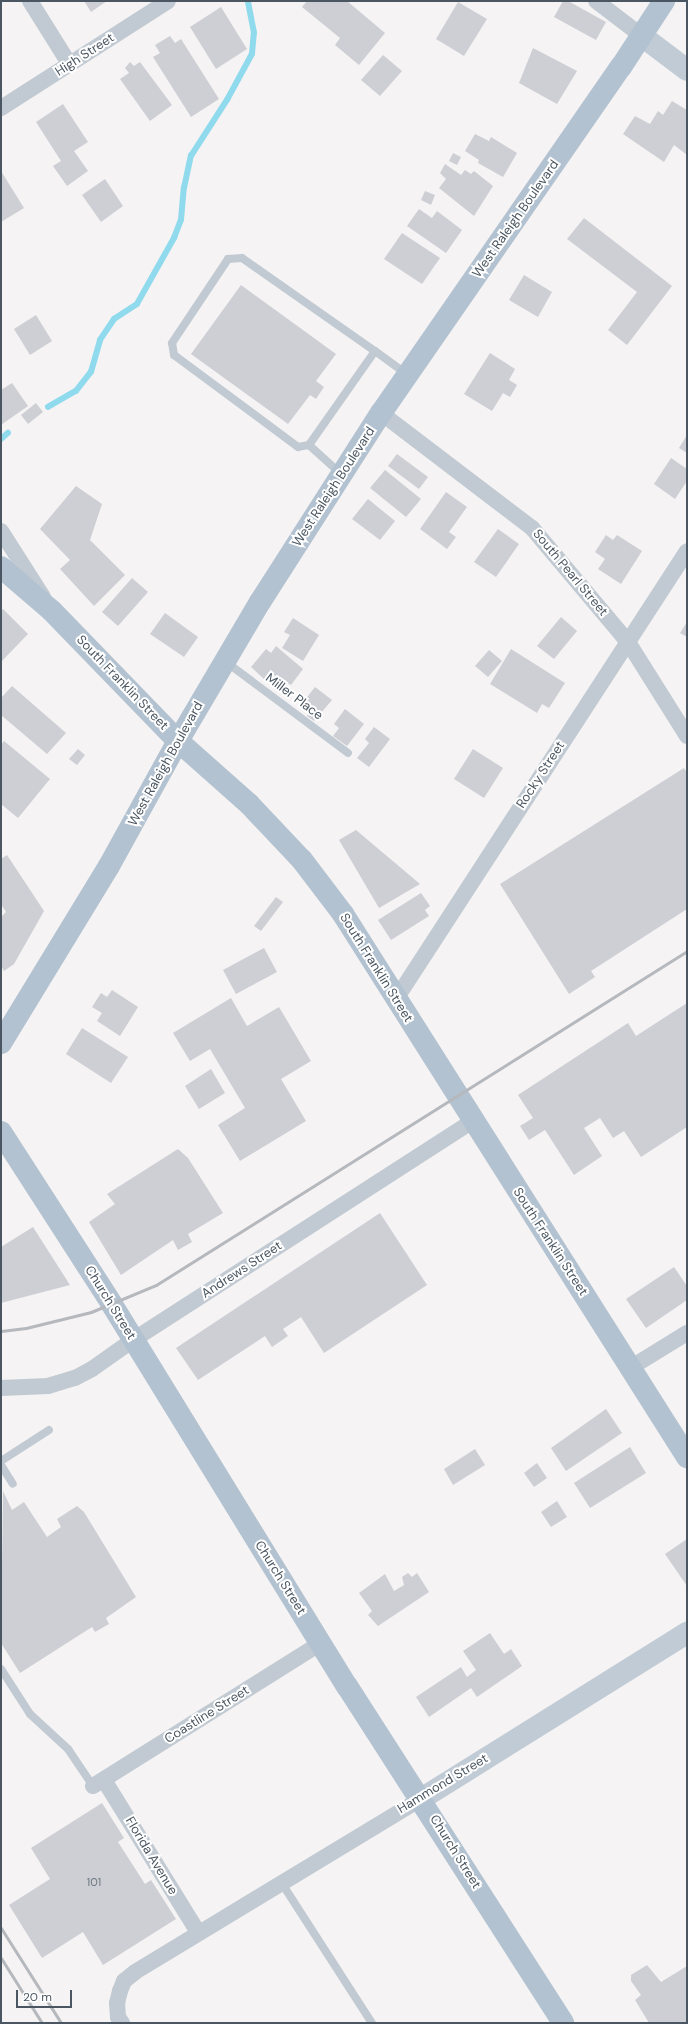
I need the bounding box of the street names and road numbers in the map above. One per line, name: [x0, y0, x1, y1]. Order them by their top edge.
street label: High Street: [53, 30, 117, 80]
street label: West Raleigh Boulevard: [470, 157, 562, 281]
street label: West Raleigh Boulevard: [289, 424, 379, 550]
street label: South Pearl Street: [529, 526, 611, 620]
street label: South Franklin Street: [73, 632, 171, 734]
street label: Miller Place: [262, 670, 326, 724]
street label: West Raleigh Boulevard: [125, 699, 207, 829]
street label: Rocky Street: [514, 739, 568, 811]
street label: South Franklin Street: [336, 911, 416, 1025]
street label: South Franklin Street: [509, 1185, 591, 1299]
street label: Andrews Street: [199, 1238, 285, 1302]
street label: Church Street: [81, 1263, 139, 1343]
street label: Church Street: [251, 1538, 309, 1618]
street label: Coastline Street: [162, 1683, 252, 1747]
street label: Hammond Street: [395, 1751, 491, 1817]
street label: Church Street: [426, 1812, 484, 1892]
street label: Florida Avenue: [122, 1814, 180, 1898]

